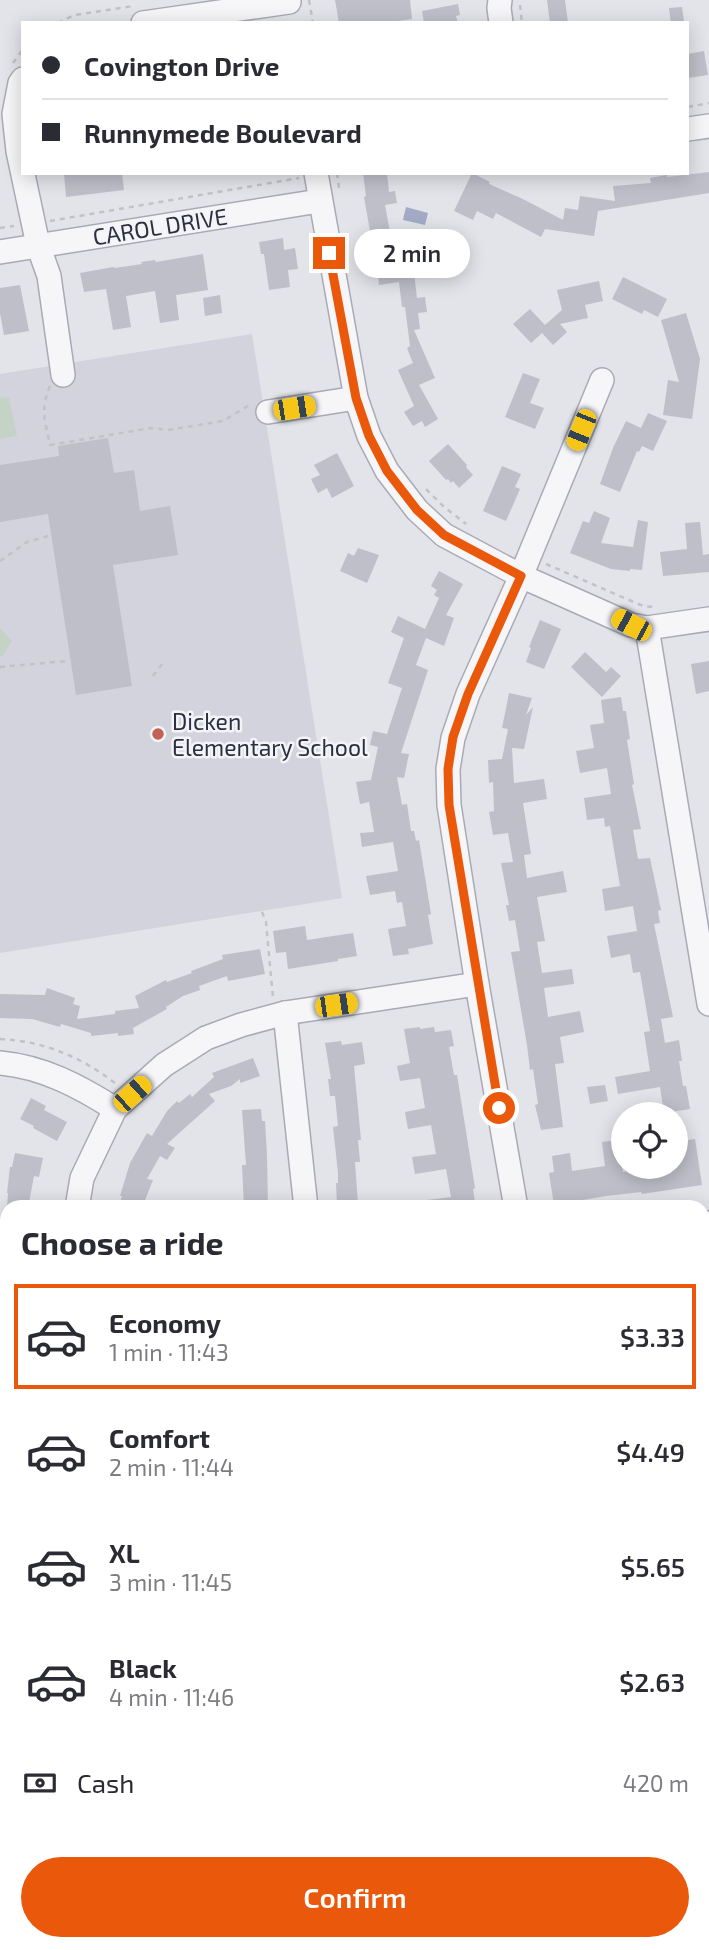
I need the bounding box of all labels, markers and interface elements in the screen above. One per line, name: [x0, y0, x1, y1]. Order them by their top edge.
text: Covington Drive: [84, 50, 279, 81]
text: Runnymede Boulevard: [84, 117, 362, 148]
street label: CAROL DRIVE: [91, 202, 229, 250]
callout: 2 min: [354, 229, 469, 278]
route end: [313, 237, 345, 269]
text: 2 min: [383, 239, 441, 267]
car: [272, 394, 317, 422]
car: [564, 407, 599, 453]
car: [608, 606, 655, 644]
place label: Dicken Elementary School: [172, 707, 368, 761]
marker: Dicken Elementary School: [150, 726, 166, 742]
car: [314, 992, 359, 1018]
car: [110, 1072, 155, 1116]
route start: [483, 1092, 515, 1124]
map controls: [611, 1102, 688, 1179]
button: locate: [611, 1102, 688, 1179]
text: Choose a ride: [21, 1223, 224, 1261]
icon: car: [25, 1305, 88, 1368]
text: Economy: [109, 1307, 221, 1338]
text: $3.33: [620, 1321, 685, 1352]
text: 1 min · 11:43: [109, 1338, 229, 1366]
icon: car: [25, 1420, 88, 1483]
text: Comfort: [109, 1422, 210, 1453]
text: $4.49: [616, 1436, 685, 1467]
text: 2 min · 11:44: [109, 1453, 234, 1481]
icon: car: [25, 1535, 88, 1598]
text: XL: [109, 1537, 140, 1568]
text: $5.65: [620, 1551, 685, 1582]
text: 3 min · 11:45: [109, 1568, 232, 1596]
icon: car: [25, 1650, 88, 1713]
text: Black: [109, 1652, 177, 1683]
text: $2.63: [619, 1666, 685, 1697]
text: 4 min · 11:46: [109, 1683, 234, 1711]
icon: cash: [21, 1764, 59, 1802]
text: Cash: [77, 1767, 134, 1798]
text: 420 m: [623, 1769, 689, 1797]
button: Confirm: [21, 1857, 689, 1937]

